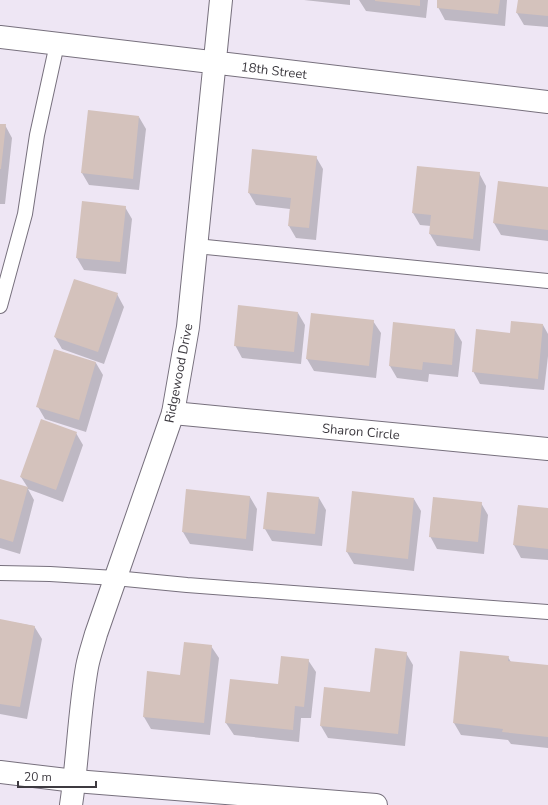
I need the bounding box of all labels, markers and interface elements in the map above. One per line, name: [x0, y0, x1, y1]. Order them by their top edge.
street label: 18th Street: [240, 58, 308, 84]
street label: Ridgewood Drive: [161, 322, 197, 424]
street label: Sharon Circle: [321, 420, 401, 444]
scale bar: [18, 763, 96, 789]
text: 20 m: [24, 769, 52, 785]

